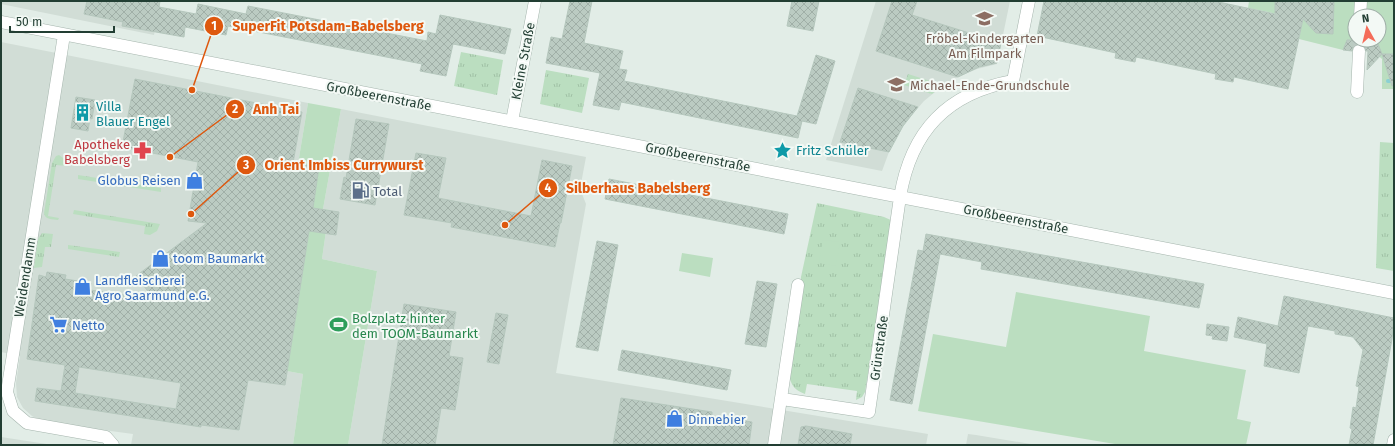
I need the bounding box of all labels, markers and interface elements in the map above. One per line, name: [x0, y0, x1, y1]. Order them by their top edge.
scale bar: [10, 8, 114, 34]
north arrow: [1347, 8, 1387, 48]
school or university icon: Fröbel-Kindergarten Am Filmpark: [975, 9, 995, 29]
text: N: [1361, 12, 1370, 26]
callout: SuperFit Potsdam-Babelsberg: [204, 13, 431, 39]
text: 50 m: [16, 15, 42, 29]
text: SuperFit Potsdam-Babelsberg: [232, 18, 424, 35]
text: 1: [211, 19, 217, 33]
street label: Kleine Straße: [508, 21, 538, 101]
place label: Fröbel-Kindergarten Am Filmpark: [926, 31, 1044, 61]
school or university icon: Michael-Ende-Grundschule: [887, 75, 907, 95]
street label: Großbeerenstraße: [325, 78, 433, 114]
place label: Michael-Ende-Grundschule: [910, 78, 1070, 93]
callout: Anh Tai: [225, 96, 308, 122]
place label: Villa Blauer Engel: [96, 99, 170, 129]
text: Anh Tai: [252, 101, 299, 118]
text: 2: [232, 102, 238, 116]
building icon: Villa Blauer Engel: [73, 103, 93, 123]
place label: Apotheke Babelsberg: [64, 137, 130, 167]
street label: Großbeerenstraße: [644, 139, 752, 175]
place icon: Fritz Schüler: [773, 140, 793, 160]
pharmacy icon: Apotheke Babelsberg: [133, 141, 153, 161]
place label: Fritz Schüler: [796, 143, 869, 158]
callout: Orient Imbiss Currywurst: [236, 152, 432, 178]
text: Orient Imbiss Currywurst: [264, 157, 424, 174]
text: 3: [242, 158, 249, 172]
shop icon: Globus Reisen: [184, 170, 204, 190]
place label: Globus Reisen: [97, 173, 181, 188]
callout: Silberhaus Babelsberg: [538, 175, 718, 201]
text: Silberhaus Babelsberg: [566, 180, 710, 197]
fuel station icon: Total: [350, 181, 370, 201]
text: 4: [545, 181, 552, 195]
place label: Total: [373, 184, 402, 199]
street label: Großbeerenstraße: [962, 201, 1070, 237]
street label: Weidendamm: [11, 236, 39, 318]
shop icon: toom Baumarkt: [150, 248, 170, 268]
place label: toom Baumarkt: [173, 251, 265, 266]
place label: Landfleischerei Agro Saarmund e.G.: [95, 273, 210, 303]
shop icon: Landfleischerei Agro Saarmund e.G.: [72, 277, 92, 297]
place label: Bolzplatz hinter dem TOOM-Baumarkt: [352, 311, 478, 341]
street label: Grünstraße: [867, 314, 891, 382]
supermarket icon: Netto: [49, 315, 69, 335]
sports icon: Bolzplatz hinter dem TOOM-Baumarkt: [329, 315, 349, 335]
place label: Netto: [72, 318, 105, 333]
shop icon: Dinnebier: [665, 409, 685, 429]
place label: Dinnebier: [688, 412, 746, 427]

